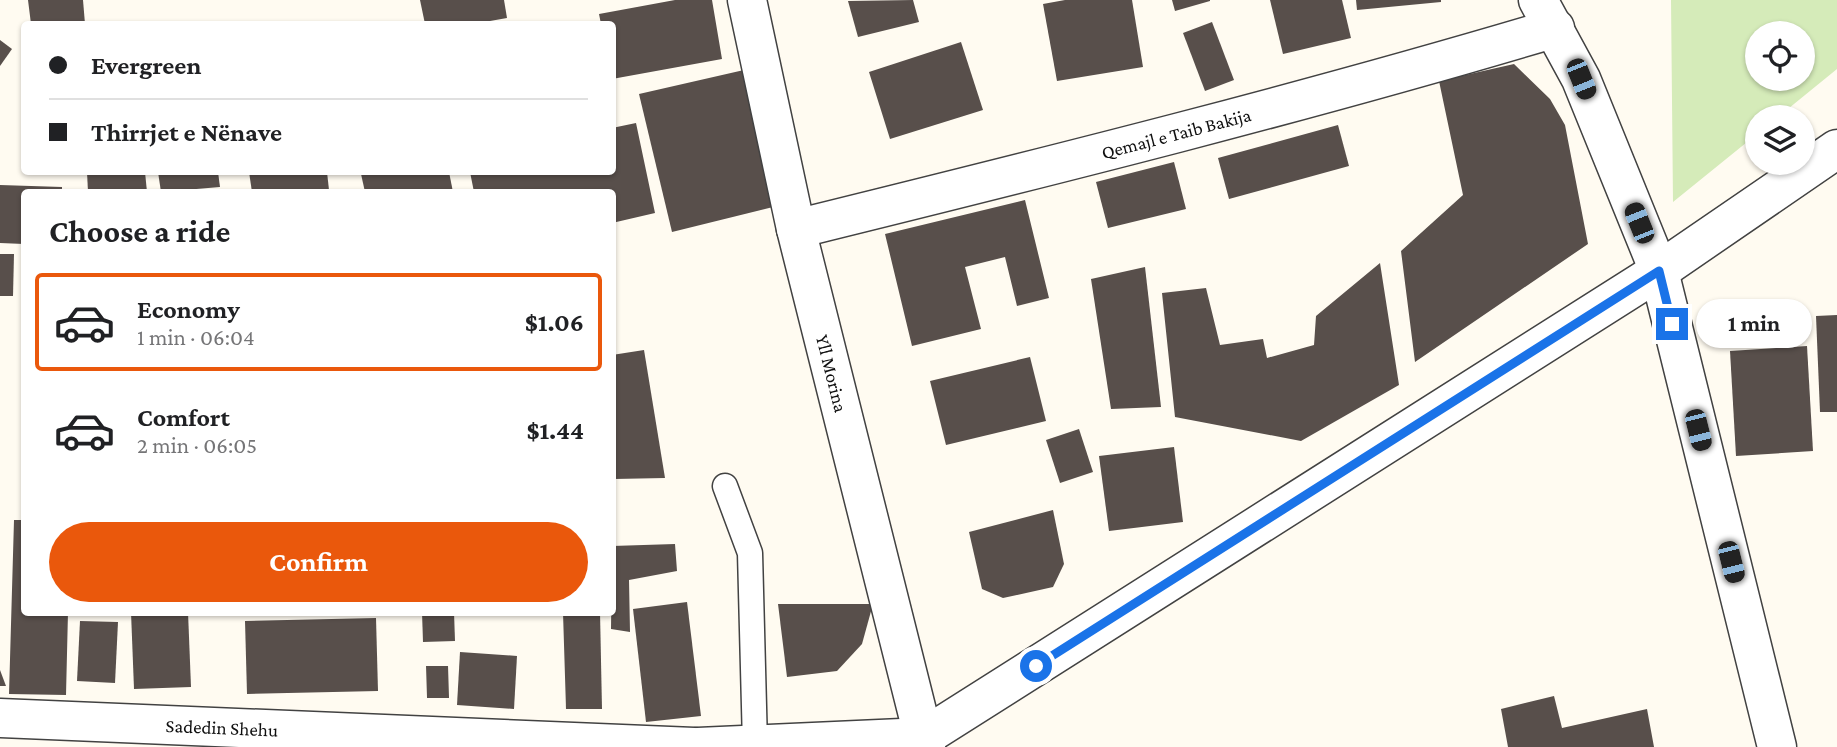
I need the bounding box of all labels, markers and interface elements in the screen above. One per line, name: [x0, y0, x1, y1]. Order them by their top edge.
map controls: [1745, 21, 1815, 175]
button: locate: [1745, 21, 1815, 91]
text: Evergreen: [91, 51, 201, 80]
car: [1564, 56, 1599, 102]
street label: Qemajl e Taib Bakija: [1099, 104, 1254, 163]
button: layers: [1745, 105, 1815, 175]
text: Thirrjet e Nënave: [91, 118, 282, 147]
car: [1622, 200, 1657, 246]
text: Choose a ride: [49, 213, 230, 249]
icon: car: [53, 291, 116, 354]
text: Economy: [137, 295, 240, 324]
callout: 1 min: [1696, 300, 1812, 348]
text: $1.06: [525, 308, 584, 337]
route end: [1656, 308, 1688, 340]
text: 1 min: [1728, 310, 1780, 336]
text: 1 min · 06:04: [137, 324, 255, 350]
street label: Yll Morina: [812, 332, 852, 415]
icon: car: [53, 399, 116, 462]
text: Comfort: [137, 403, 230, 432]
car: [1683, 407, 1714, 453]
text: $1.44: [526, 416, 584, 445]
text: 2 min · 06:05: [137, 432, 257, 458]
button: Confirm: [49, 522, 588, 602]
car: [1716, 539, 1747, 585]
route start: [1020, 650, 1052, 682]
street label: Sadedin Shehu: [165, 715, 278, 741]

